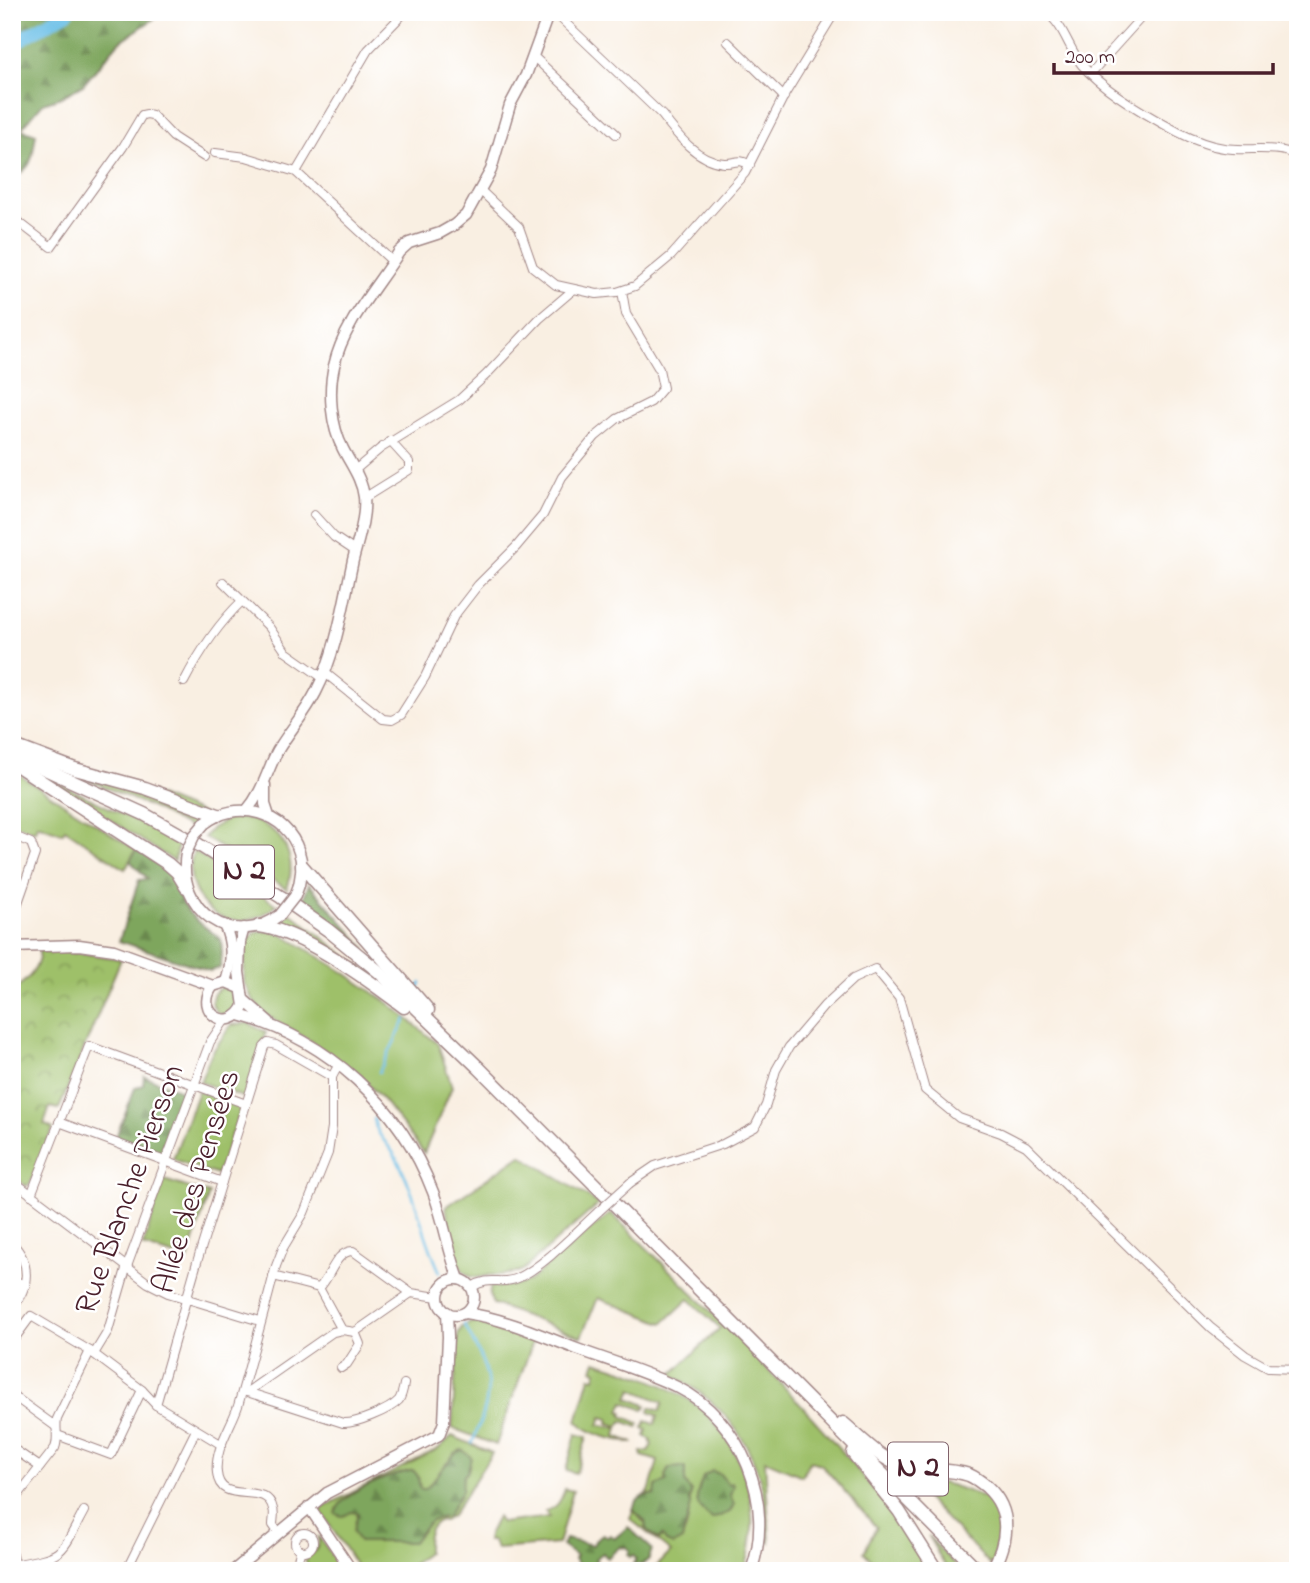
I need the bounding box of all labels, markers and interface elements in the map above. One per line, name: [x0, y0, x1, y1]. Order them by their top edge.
scale bar: [1054, 32, 1273, 76]
text: 200 m: [1065, 43, 1115, 73]
road number: N 2: [214, 846, 274, 898]
street label: Rue Blanche Pierson: [64, 1058, 198, 1322]
street label: Allée des Pensées: [142, 1064, 254, 1300]
road number: N 2: [888, 1442, 948, 1496]

